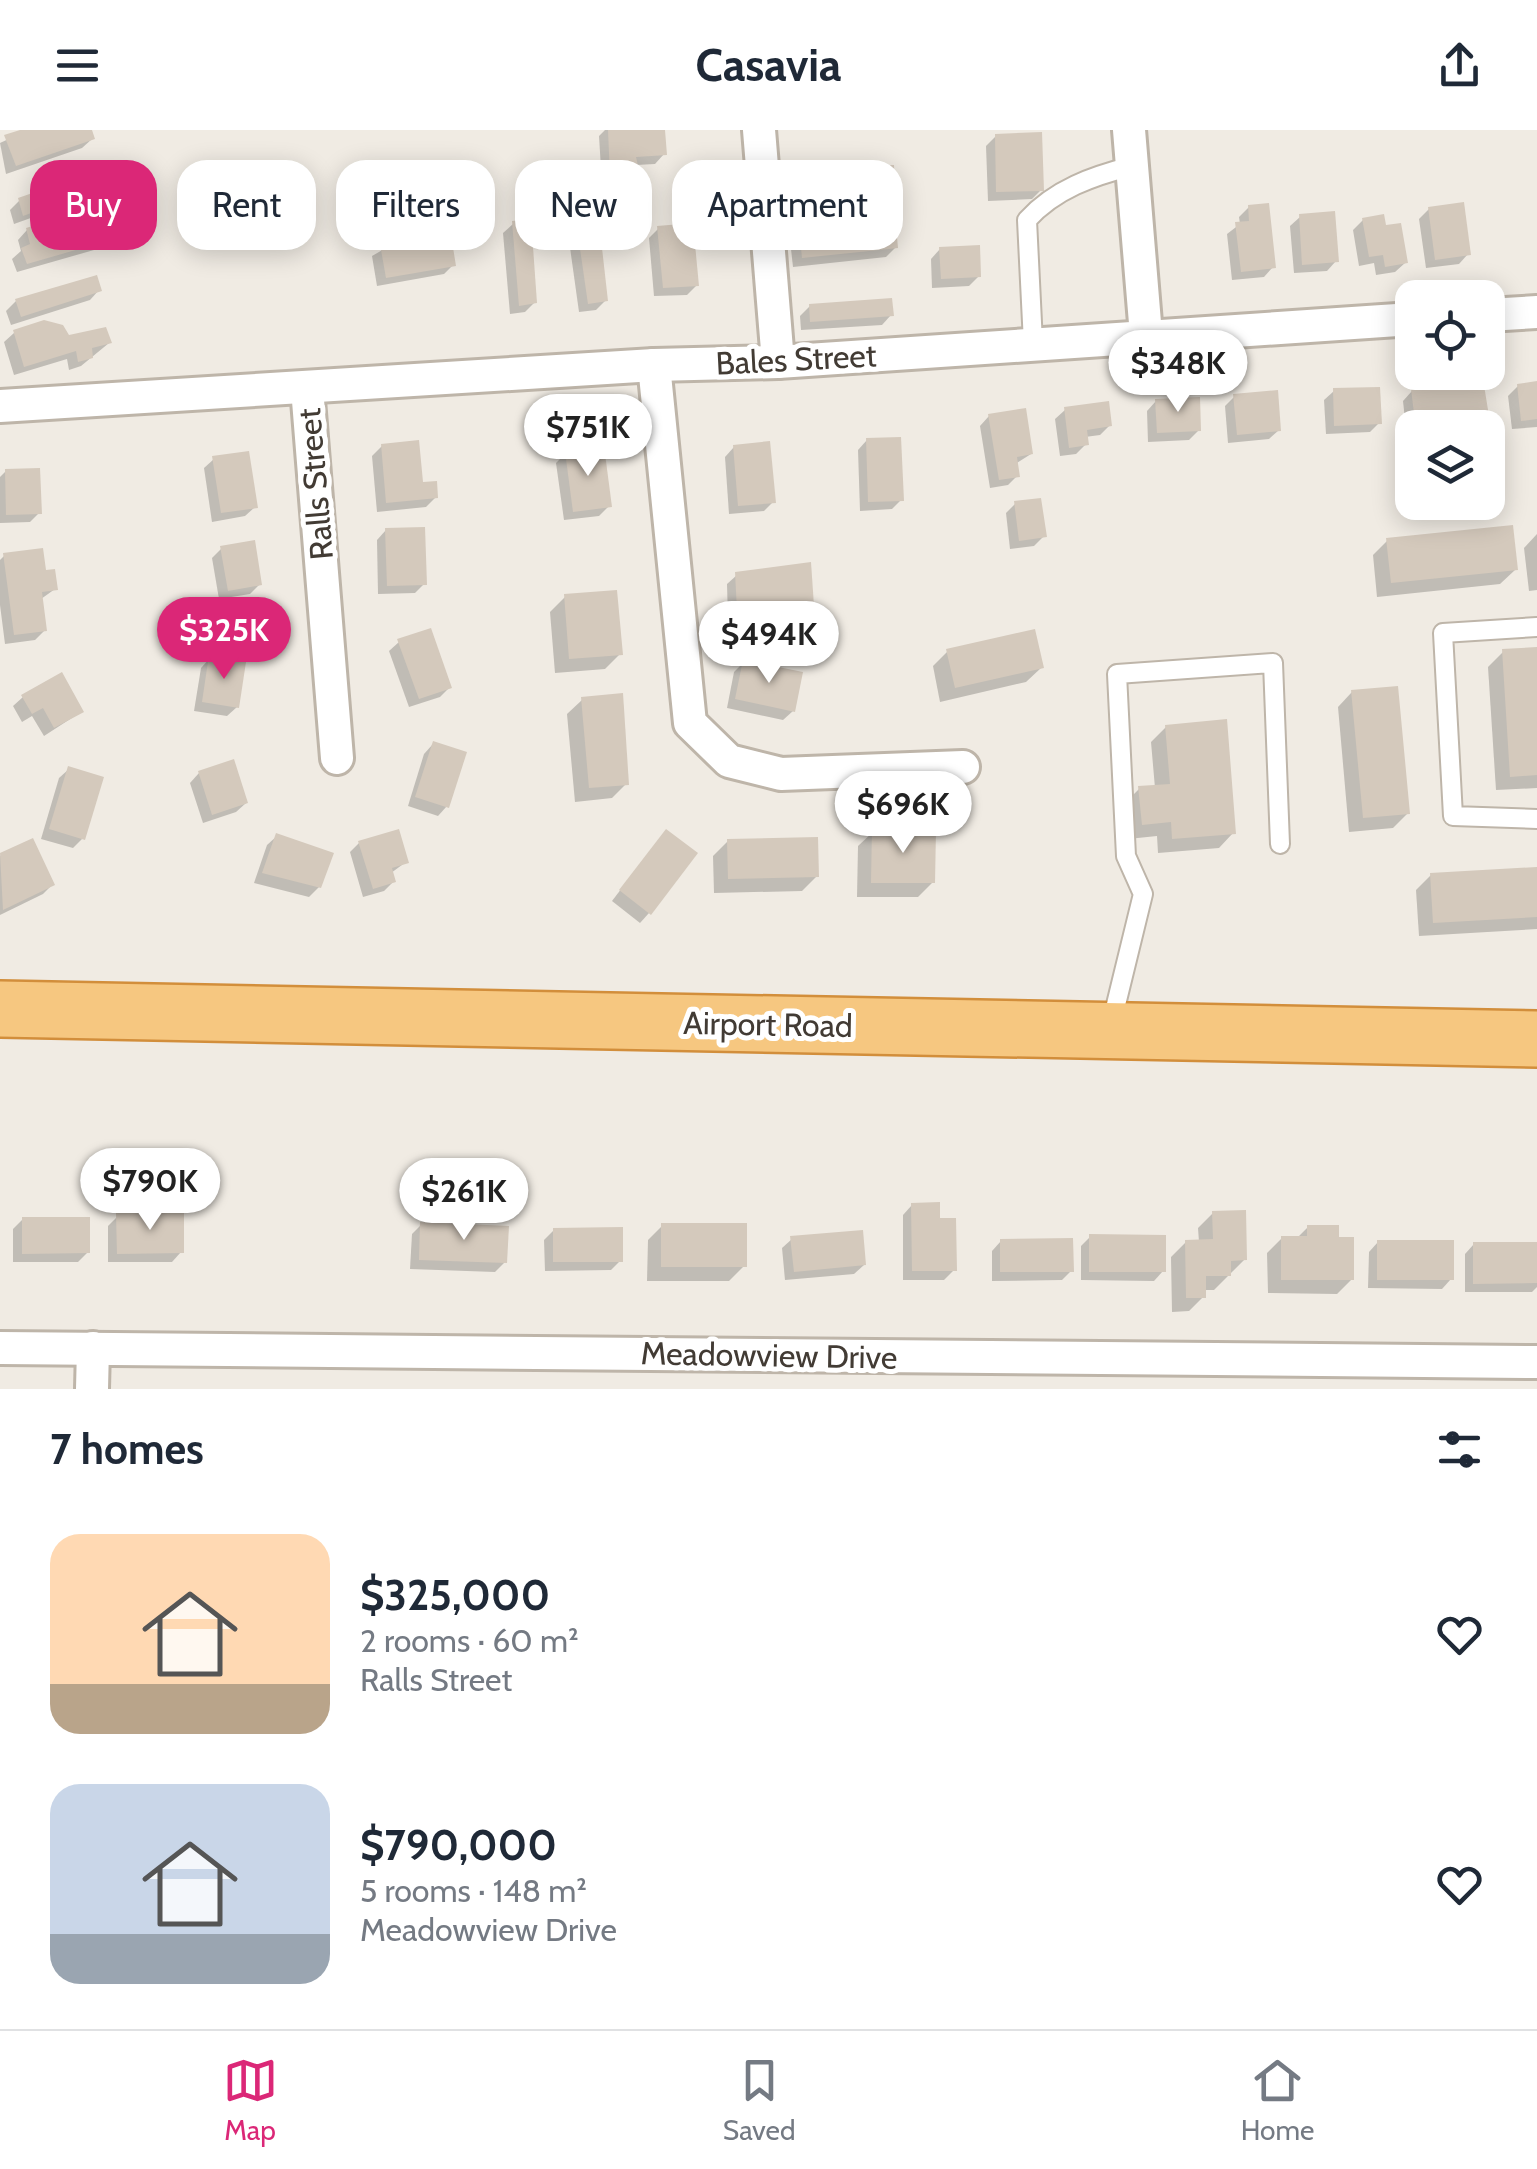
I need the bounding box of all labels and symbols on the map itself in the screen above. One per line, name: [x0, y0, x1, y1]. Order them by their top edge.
pin: $348K: [1108, 330, 1248, 415]
street label: Bales Street: [715, 335, 878, 383]
pin: $751K: [518, 394, 658, 479]
street label: Ralls Street: [289, 406, 341, 562]
pin: $325K: [154, 597, 294, 682]
pin: $494K: [699, 601, 839, 686]
pin: $696K: [833, 771, 973, 856]
street label: Airport Road: [683, 1003, 853, 1045]
pin: $790K: [80, 1148, 220, 1233]
pin: $261K: [394, 1158, 534, 1243]
street label: Meadowview Drive: [640, 1333, 898, 1377]

